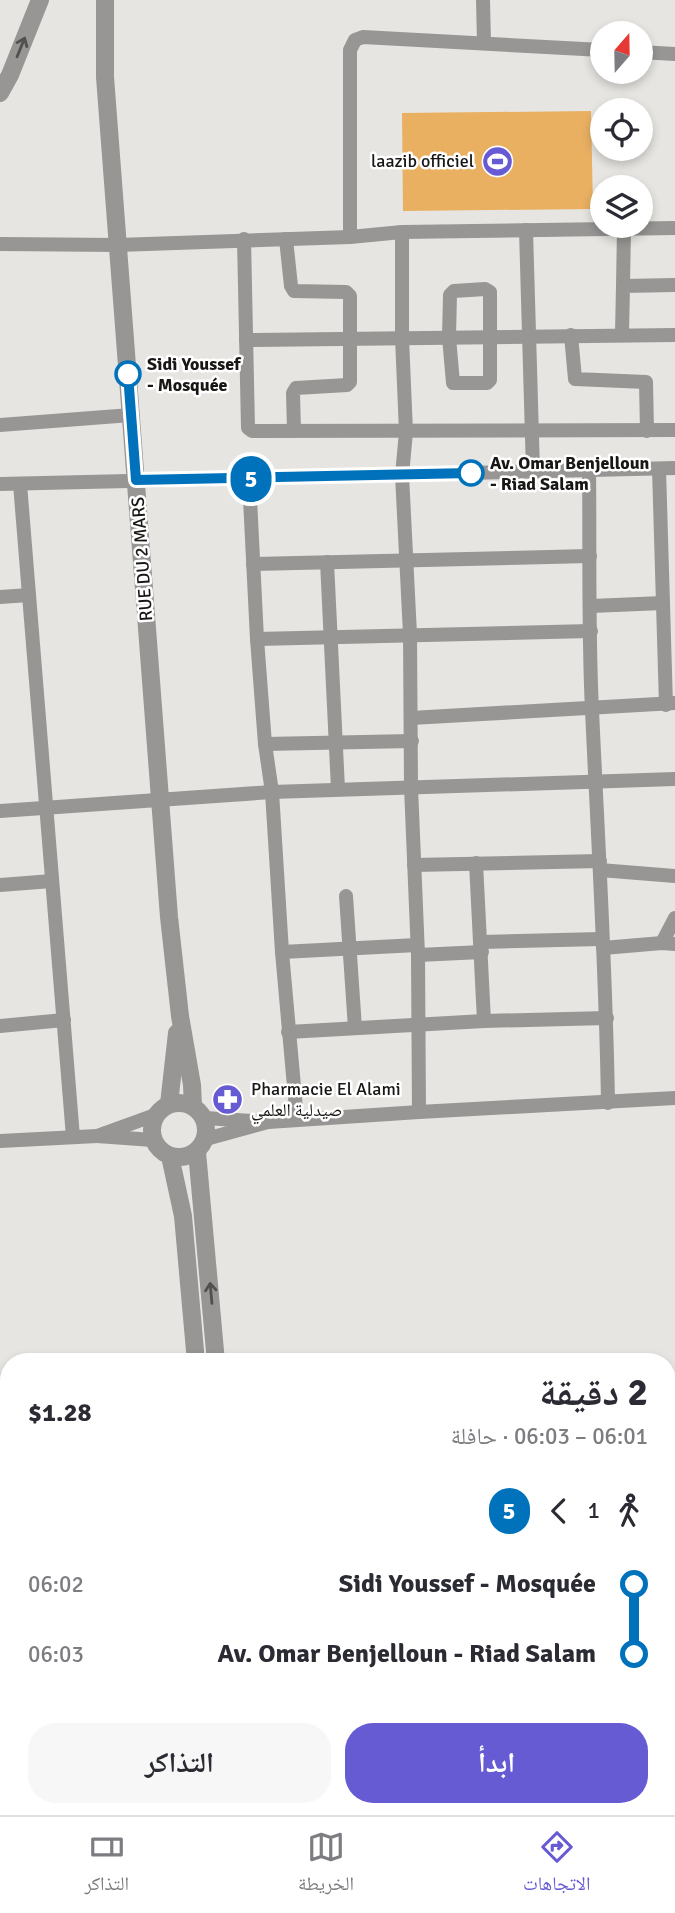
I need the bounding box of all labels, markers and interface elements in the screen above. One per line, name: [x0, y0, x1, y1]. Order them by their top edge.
north arrow: [590, 21, 653, 84]
map controls: [590, 21, 653, 238]
one-way arrow: [16, 36, 29, 58]
button: locate: [590, 98, 653, 161]
sports icon: laazib officiel: [480, 144, 514, 178]
place label: laazib officiel: [371, 150, 474, 172]
button: layers: [590, 175, 653, 238]
place label: Sidi Youssef - Mosquée: [147, 353, 242, 396]
marker: Sidi Youssef - Mosquée: [115, 361, 141, 387]
place label: Av. Omar Benjelloun - Riad Salam: [490, 452, 650, 495]
line badge: 5: [228, 456, 274, 502]
marker: Av. Omar Benjelloun - Riad Salam: [458, 460, 484, 486]
text: 5: [245, 464, 257, 494]
street label: RUE DU 2 MARS: [127, 496, 157, 622]
place label: Pharmacie El Alami صيدلية العلمي: [251, 1078, 401, 1125]
pharmacy icon: Pharmacie El Alami صيدلية العلمي: [211, 1082, 245, 1116]
one-way arrow: [204, 1283, 217, 1305]
text: 2 دقيقة: [539, 1369, 648, 1416]
text: $1.28: [28, 1397, 92, 1429]
text: 06:01 – 06:03 · حافلة: [451, 1422, 648, 1451]
icon: back: [540, 1492, 578, 1530]
icon: walk: [610, 1492, 648, 1530]
text: 5: [503, 1496, 516, 1526]
text: 1: [588, 1496, 600, 1525]
text: Sidi Youssef - Mosquée: [339, 1568, 596, 1600]
text: 06:02: [28, 1570, 84, 1599]
text: Av. Omar Benjelloun - Riad Salam: [218, 1638, 596, 1670]
text: 06:03: [28, 1640, 84, 1669]
button: التذاكر: [28, 1723, 331, 1803]
button: ابدأ: [345, 1723, 648, 1803]
tab: التذاكر: [85, 1828, 129, 1902]
tab: الخريطة: [298, 1828, 354, 1902]
tab: الاتجاهات: [523, 1828, 590, 1902]

